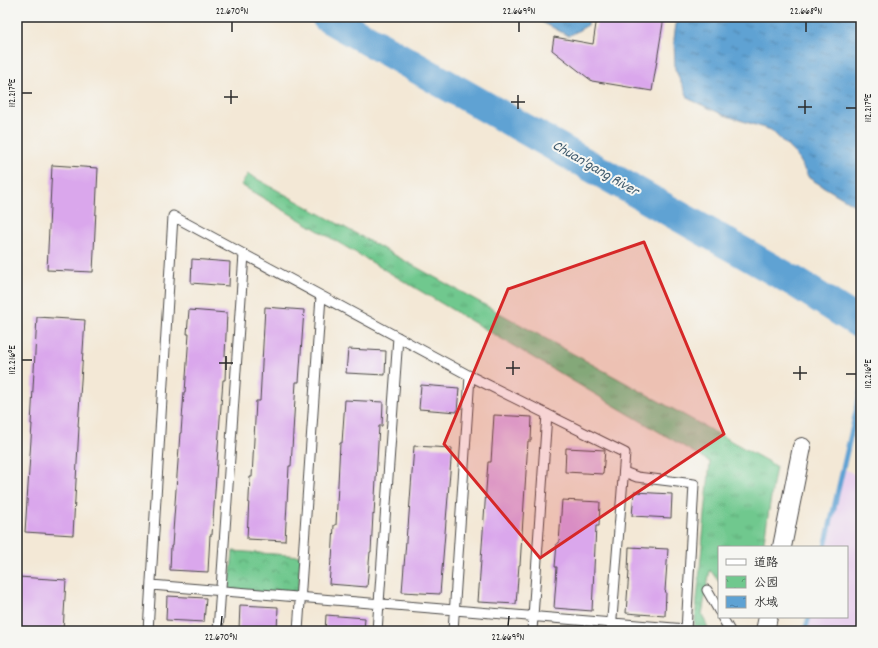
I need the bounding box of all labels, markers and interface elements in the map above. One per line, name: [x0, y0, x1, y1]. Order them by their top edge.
text: 22.670°N: [216, 5, 248, 19]
text: 22.669°N: [503, 5, 536, 19]
text: 22.668°N: [790, 5, 822, 19]
text: 112.217°E: [6, 78, 20, 107]
text: 112.217°E: [862, 93, 876, 122]
water label: Chuan'gang River: [548, 135, 644, 203]
text: 112.216°E: [6, 345, 20, 375]
text: 112.216°E: [862, 359, 876, 389]
legend: [718, 546, 848, 618]
text: 道路: [754, 555, 778, 572]
text: 公园: [754, 575, 778, 592]
text: 水域: [754, 595, 778, 612]
text: 22.670°N: [205, 631, 237, 645]
text: 22.669°N: [492, 631, 525, 645]

